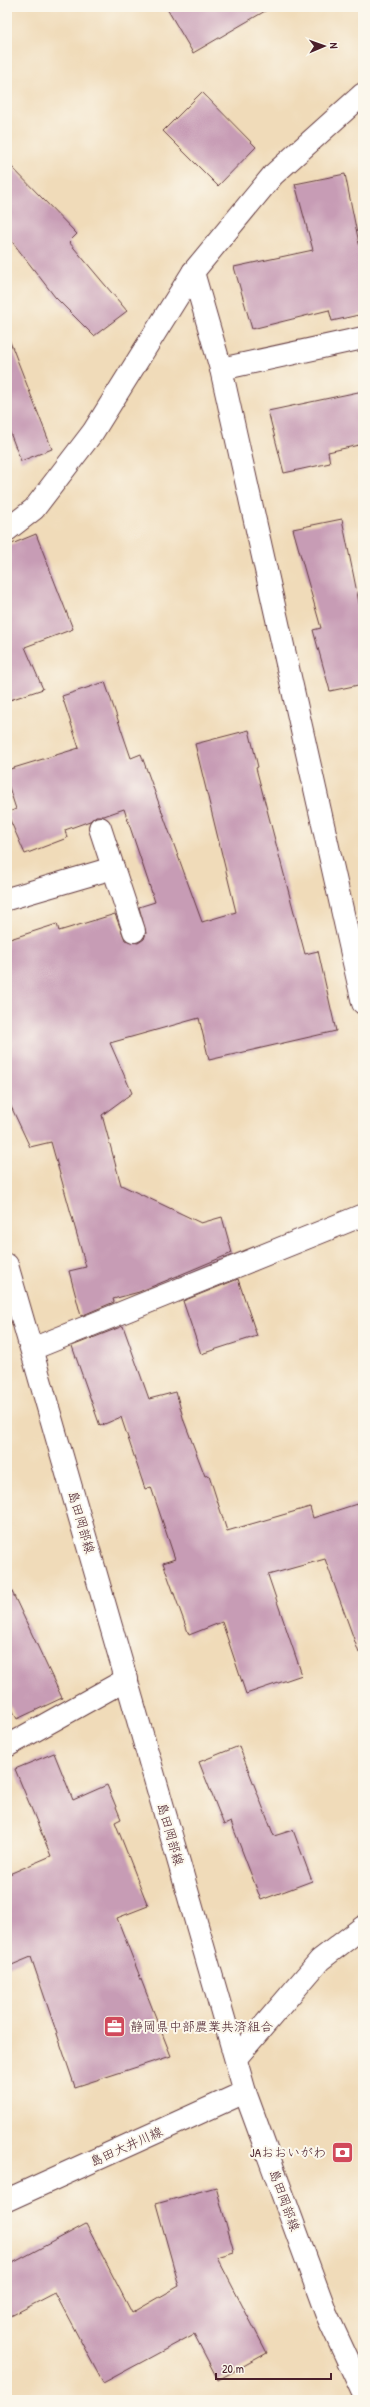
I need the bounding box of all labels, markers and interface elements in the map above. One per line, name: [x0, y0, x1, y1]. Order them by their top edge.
north arrow: [304, 26, 344, 66]
text: N: [327, 42, 341, 49]
street label: 島田岡部線: [64, 1488, 100, 1557]
street label: 島田岡部線: [153, 1800, 189, 1869]
office icon: 静岡県中部農業共済組合: [101, 2013, 127, 2039]
place label: 静岡県中部農業共済組合: [130, 2017, 273, 2035]
street label: 島田大井川線: [87, 2122, 166, 2170]
bank icon: JAおおいがわ: [329, 2139, 355, 2165]
place label: JAおおいがわ: [250, 2143, 326, 2161]
street label: 島田岡部線: [265, 2166, 305, 2235]
scale bar: [216, 2355, 331, 2381]
text: 20 m: [222, 2360, 244, 2377]

